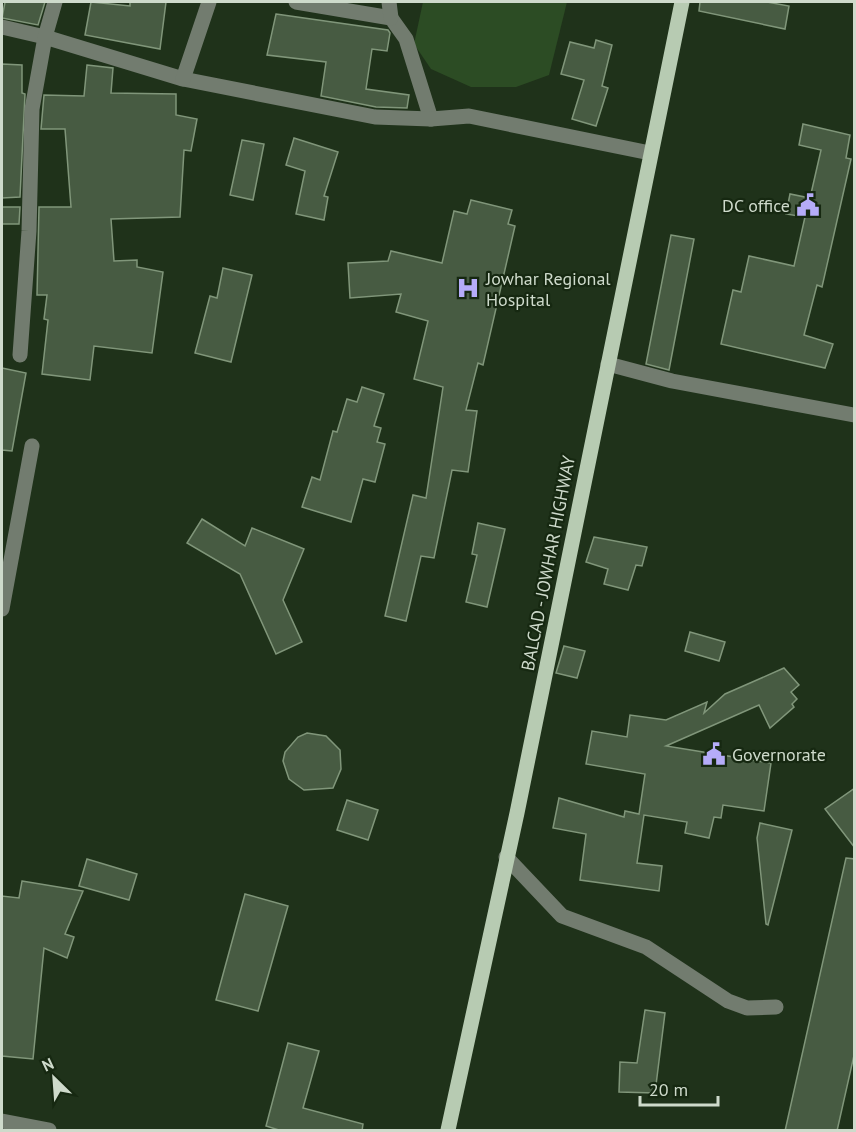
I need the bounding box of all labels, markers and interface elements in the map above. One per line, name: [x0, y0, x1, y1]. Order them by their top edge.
public building icon: DC office: [795, 192, 821, 218]
place label: DC office: [722, 194, 790, 217]
place label: Jowhar Regional Hospital: [485, 267, 611, 311]
hospital icon: Jowhar Regional Hospital: [455, 275, 481, 301]
street label: BALCAD - JOWHAR HIGHWAY: [516, 453, 580, 673]
public building icon: Governorate: [701, 741, 727, 767]
place label: Governorate: [732, 743, 826, 766]
north arrow: [24, 1048, 84, 1108]
text: N: [39, 1053, 57, 1076]
scale bar: [640, 1069, 718, 1107]
text: 20 m: [649, 1078, 688, 1101]

